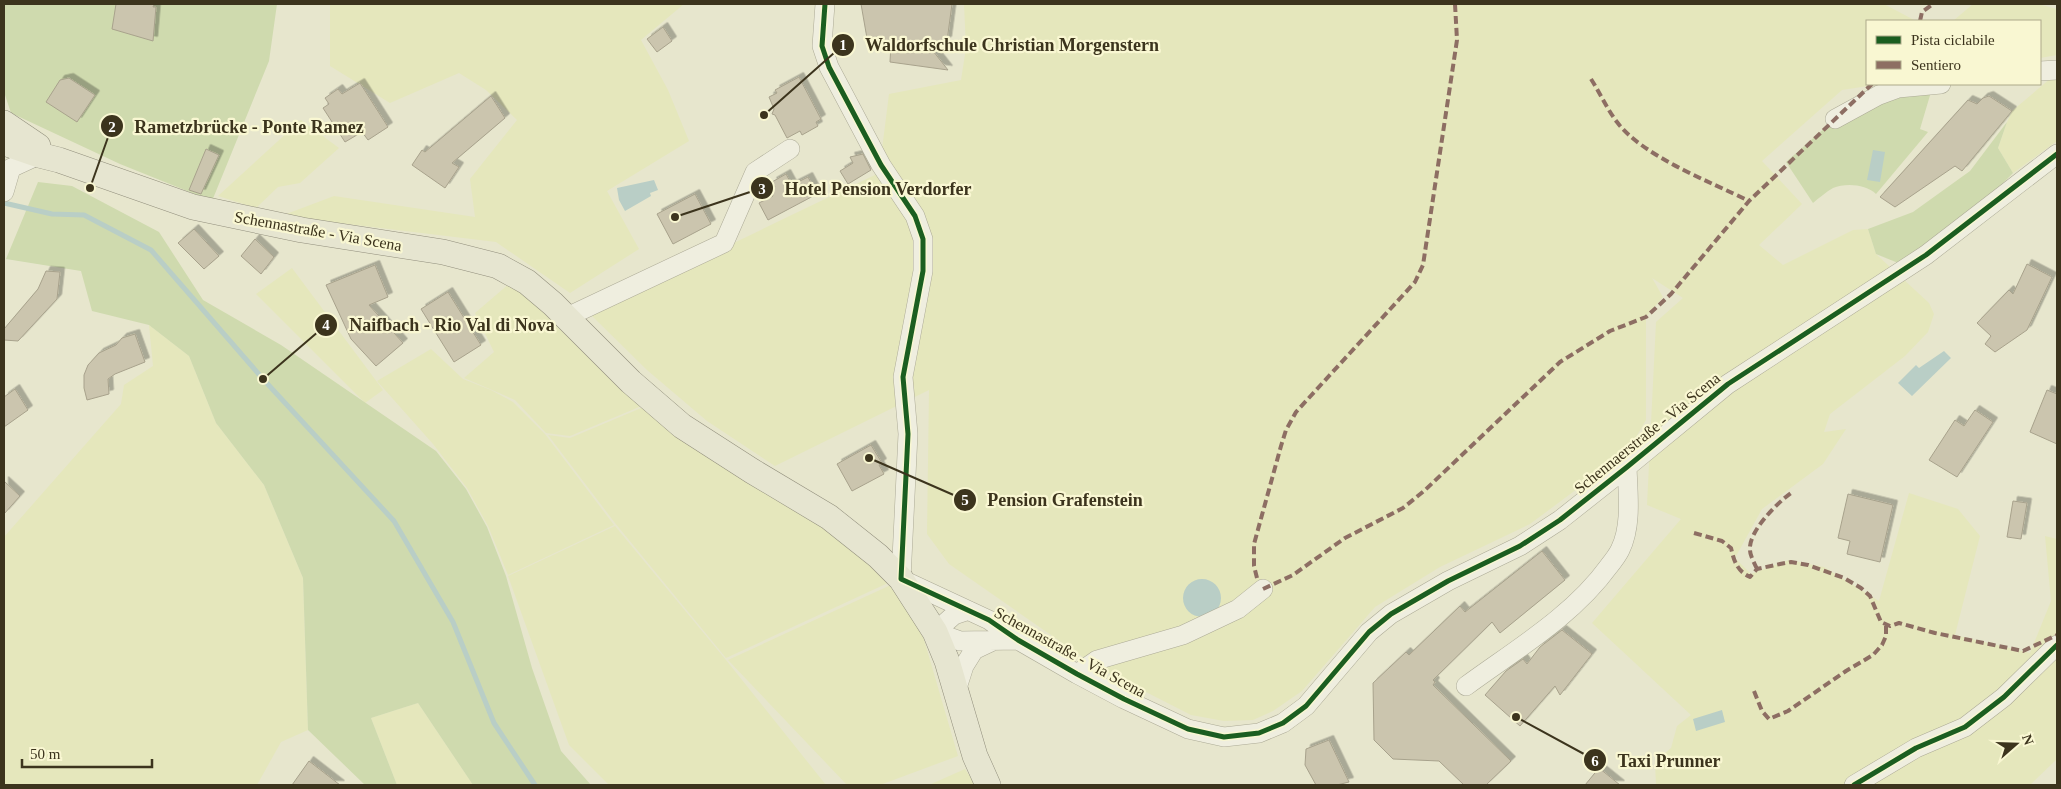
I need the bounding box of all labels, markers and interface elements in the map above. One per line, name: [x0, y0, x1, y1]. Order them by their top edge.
legend: [1866, 20, 2041, 85]
callout: Waldorfschule Christian Morgenstern: [830, 28, 1169, 61]
text: Pista ciclabile: [1911, 32, 1995, 48]
text: Waldorfschule Christian Morgenstern: [865, 35, 1159, 55]
text: 1: [839, 37, 847, 53]
text: Sentiero: [1911, 57, 1961, 73]
callout: Rametzbrücke - Ponte Ramez: [99, 110, 374, 143]
text: Rametzbrücke - Ponte Ramez: [134, 117, 364, 137]
text: 2: [108, 119, 116, 135]
callout: Hotel Pension Verdorfer: [749, 172, 982, 205]
text: Hotel Pension Verdorfer: [785, 179, 971, 199]
text: 3: [758, 181, 766, 197]
street label: Schennastraße - Via Scena: [233, 208, 403, 254]
callout: Naifbach - Rio Val di Nova: [314, 308, 565, 341]
text: Naifbach - Rio Val di Nova: [349, 315, 555, 335]
text: 4: [322, 317, 330, 333]
street label: Schennaerstraße - Via Scena: [1571, 369, 1723, 497]
callout: Pension Grafenstein: [952, 483, 1153, 516]
text: Pension Grafenstein: [987, 490, 1143, 510]
text: 5: [961, 492, 969, 508]
street label: Schennastraße - Via Scena: [992, 603, 1148, 701]
north arrow: [1991, 719, 2041, 769]
text: N: [2019, 732, 2037, 747]
scale bar: [22, 736, 152, 768]
callout: Taxi Prunner: [1583, 744, 1731, 777]
text: 50 m: [30, 746, 61, 762]
text: Taxi Prunner: [1618, 751, 1720, 771]
text: 6: [1591, 753, 1599, 769]

